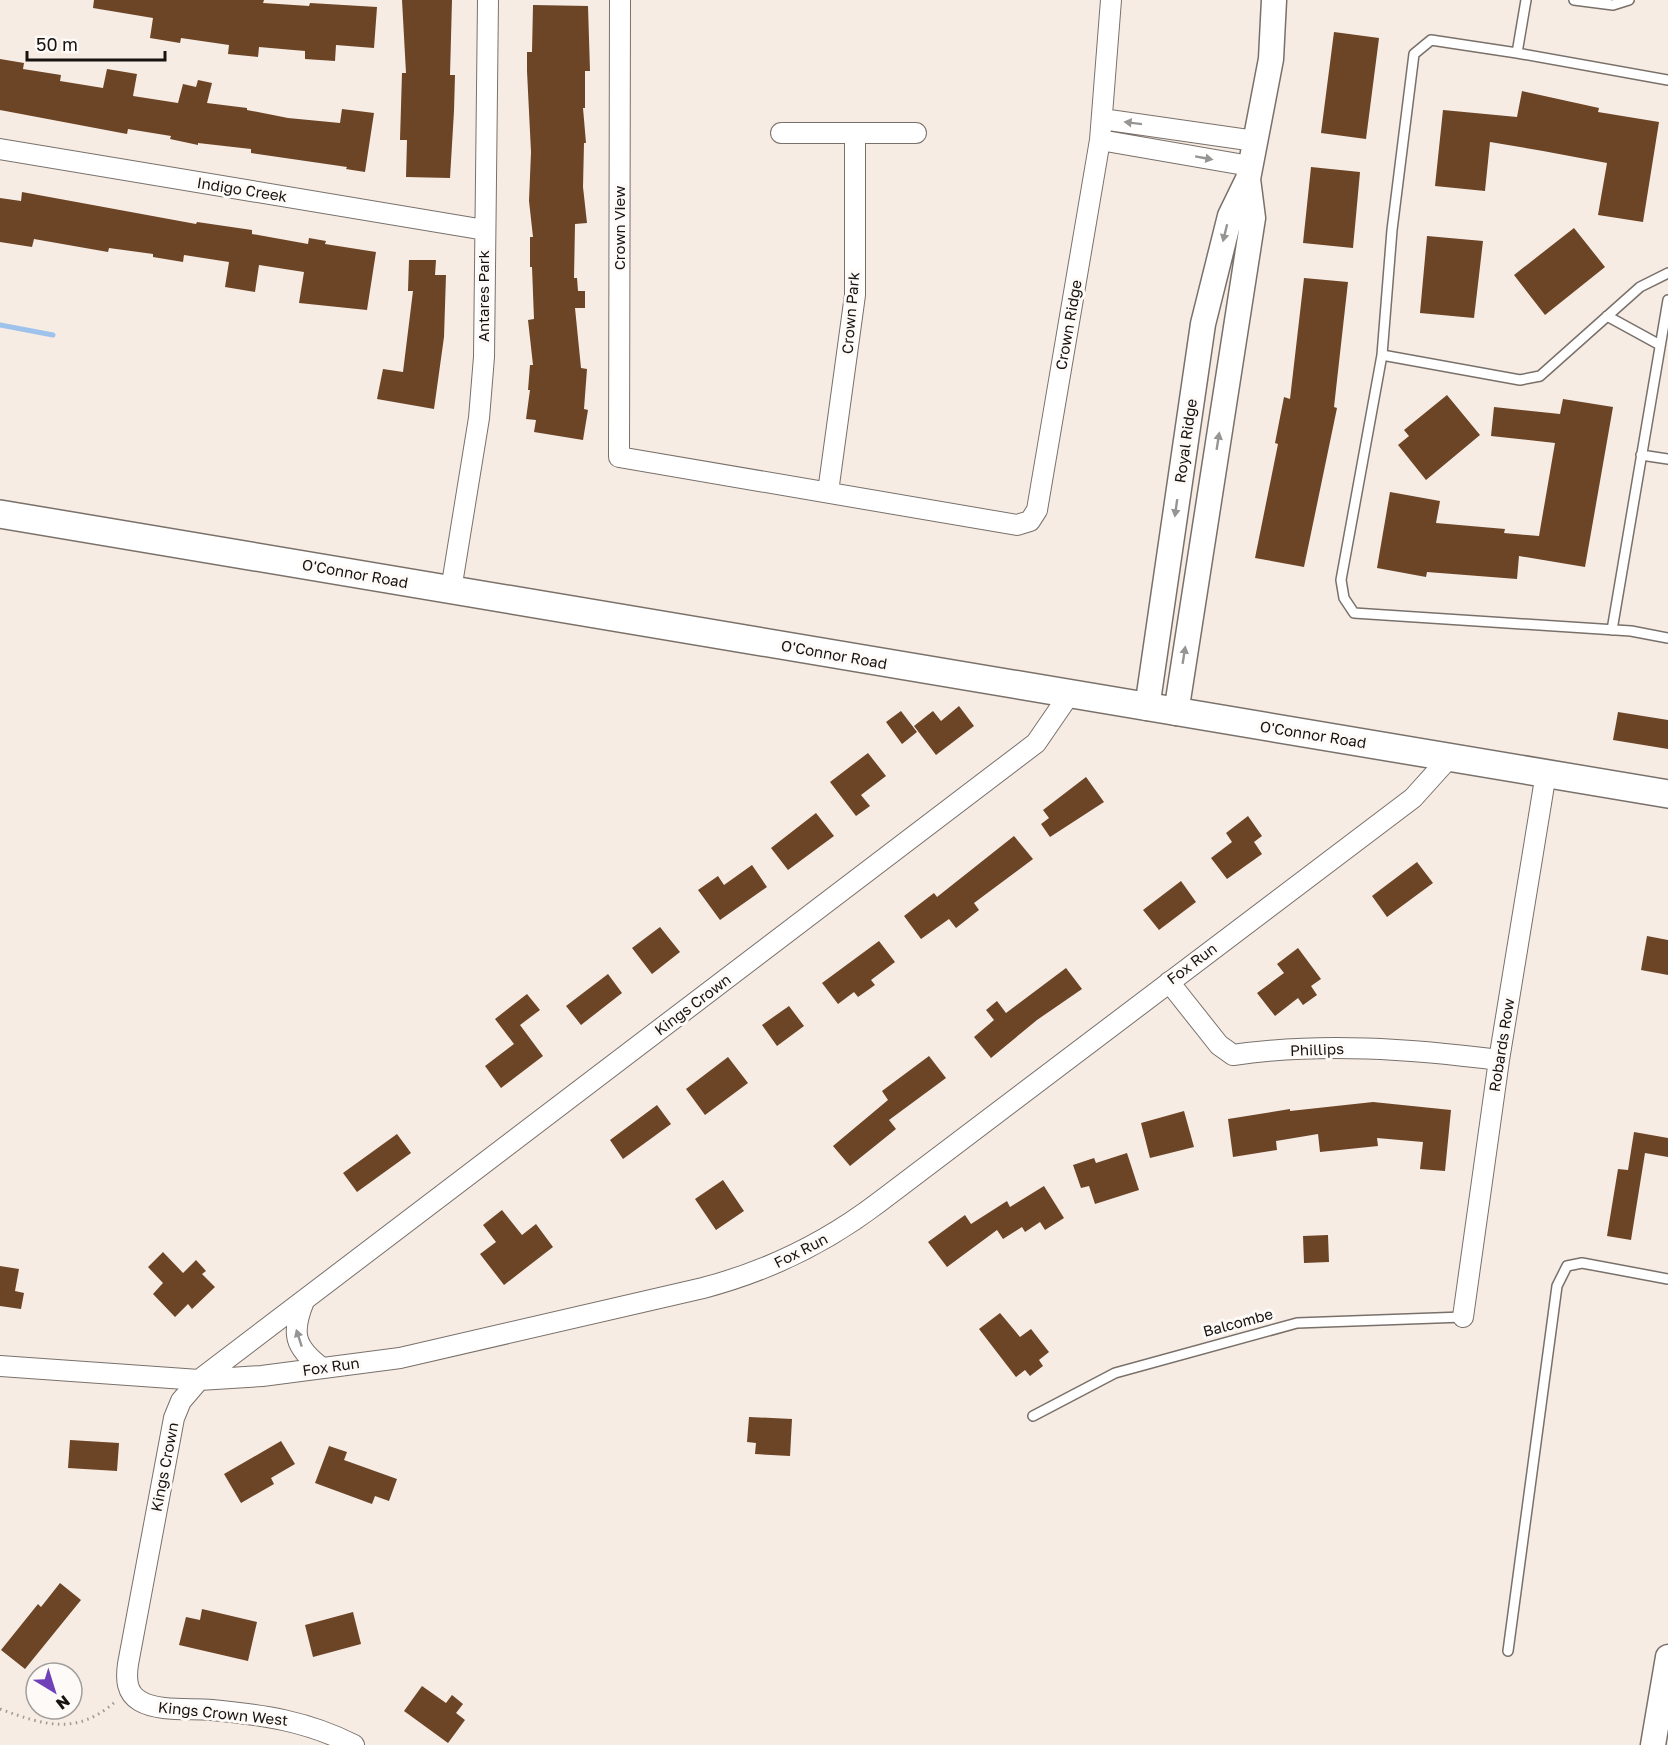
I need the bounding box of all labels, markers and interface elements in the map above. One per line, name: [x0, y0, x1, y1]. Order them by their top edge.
scale bar: [27, 24, 165, 62]
text: 50 m: [36, 33, 78, 55]
one-way arrow: [1123, 118, 1142, 128]
one-way arrow: [1195, 154, 1214, 163]
street label: Indigo Creek: [196, 173, 289, 205]
street label: Crown View: [610, 186, 628, 270]
one-way arrow: [1220, 224, 1230, 242]
street label: Antares Park: [474, 249, 492, 342]
street label: Crown Park: [837, 271, 863, 355]
street label: Crown Ridge: [1051, 278, 1085, 371]
street label: Royal Ridge: [1170, 397, 1200, 484]
one-way arrow: [1214, 432, 1223, 451]
one-way arrow: [1172, 498, 1181, 517]
street label: O'Connor Road: [301, 555, 410, 591]
street label: O'Connor Road: [780, 636, 889, 672]
one-way arrow: [1180, 645, 1189, 664]
street label: O'Connor Road: [1259, 717, 1368, 751]
street label: Fox Run: [1163, 939, 1220, 988]
street label: Kings Crown: [651, 970, 734, 1039]
street label: Robards Row: [1485, 997, 1517, 1093]
street label: Phillips: [1290, 1039, 1344, 1059]
street label: Fox Run: [771, 1229, 830, 1271]
street label: Balcombe: [1201, 1304, 1275, 1340]
one-way arrow: [294, 1329, 303, 1347]
street label: Fox Run: [301, 1353, 361, 1379]
street label: Kings Crown: [147, 1421, 182, 1513]
north arrow: [24, 1661, 84, 1721]
text: N: [52, 1691, 74, 1714]
street label: Kings Crown West: [157, 1697, 289, 1729]

